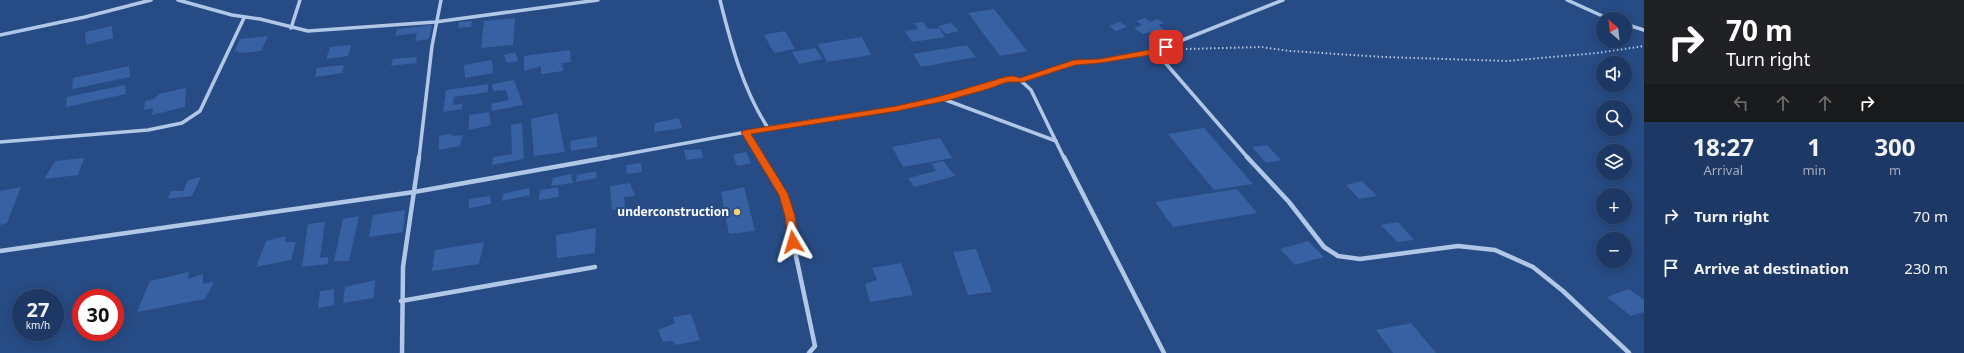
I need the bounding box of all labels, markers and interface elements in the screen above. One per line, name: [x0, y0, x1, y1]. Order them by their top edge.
text: 70 m: [1726, 11, 1793, 49]
north arrow: [1596, 12, 1632, 48]
map controls: [1596, 12, 1632, 268]
icon: right: [1660, 16, 1712, 68]
pin: [1149, 30, 1183, 64]
icon: arrive: [1155, 36, 1177, 58]
text: Turn right: [1726, 47, 1810, 71]
button: sound: [1596, 56, 1632, 92]
icon: left: [1730, 92, 1752, 114]
icon: ahead: [1772, 92, 1794, 114]
icon: ahead: [1814, 92, 1836, 114]
icon: right: [1856, 92, 1878, 114]
button: search: [1596, 100, 1632, 136]
text: 18:27: [1692, 130, 1754, 163]
text: 1: [1807, 130, 1821, 163]
text: 300: [1874, 130, 1916, 163]
button: layers: [1596, 144, 1632, 180]
text: Arrival: [1703, 161, 1743, 179]
text: min: [1802, 161, 1826, 179]
text: m: [1889, 161, 1901, 179]
button: +: [1596, 188, 1632, 224]
place label: underconstruction: [617, 203, 729, 220]
icon: right: [1660, 205, 1682, 227]
text: Turn right: [1694, 206, 1769, 226]
text: 70 m: [1913, 206, 1948, 226]
marker: underconstruction: [732, 207, 742, 217]
position arrow: [772, 221, 814, 263]
button: −: [1596, 232, 1632, 268]
icon: arrive: [1660, 257, 1682, 279]
text: Arrive at destination: [1694, 258, 1849, 278]
text: 230 m: [1904, 258, 1948, 278]
speed limit sign: 30: [72, 289, 124, 341]
text: 27: [27, 296, 49, 323]
text: km/h: [26, 318, 50, 332]

